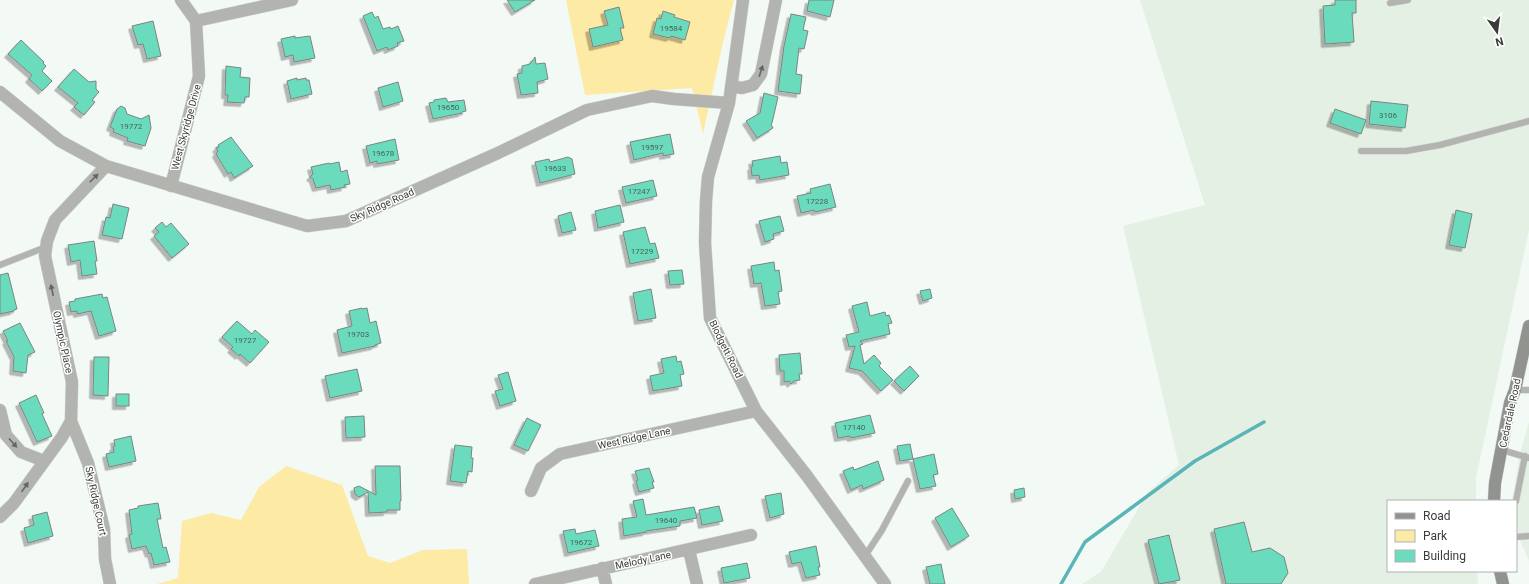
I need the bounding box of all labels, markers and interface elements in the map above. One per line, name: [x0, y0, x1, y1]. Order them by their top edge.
north arrow: [1477, 12, 1517, 52]
house number: 19584: [660, 24, 683, 33]
text: N: [1494, 34, 1505, 49]
one-way arrow: [758, 64, 764, 76]
street label: West Skyridge Drive: [169, 83, 203, 171]
house number: 19650: [437, 103, 460, 112]
house number: 3106: [1379, 111, 1397, 120]
house number: 19772: [120, 122, 143, 131]
house number: 19597: [641, 143, 664, 152]
house number: 19678: [372, 149, 395, 158]
house number: 19633: [544, 164, 566, 173]
one-way arrow: [89, 173, 99, 183]
street label: Sky Ridge Road: [348, 186, 416, 224]
house number: 17247: [628, 187, 651, 196]
house number: 17228: [806, 197, 829, 206]
house number: 17229: [631, 247, 653, 256]
one-way arrow: [49, 284, 55, 296]
street label: Olympic Place: [51, 310, 75, 374]
street label: Blodgett Road: [707, 318, 745, 380]
house number: 19703: [347, 330, 369, 339]
house number: 19727: [234, 336, 257, 345]
street label: Cedardale Road: [1497, 377, 1523, 449]
house number: 17140: [843, 423, 866, 432]
street label: West Ridge Lane: [597, 425, 671, 451]
one-way arrow: [8, 438, 18, 448]
street label: Sky Ridge Court: [83, 465, 109, 537]
one-way arrow: [21, 482, 29, 493]
legend: [1387, 500, 1517, 572]
text: Road: [1423, 509, 1451, 523]
house number: 19640: [655, 516, 678, 525]
text: Park: [1423, 529, 1448, 543]
house number: 19672: [570, 538, 593, 547]
street label: Melody Lane: [614, 549, 672, 571]
text: Building: [1423, 549, 1466, 563]

